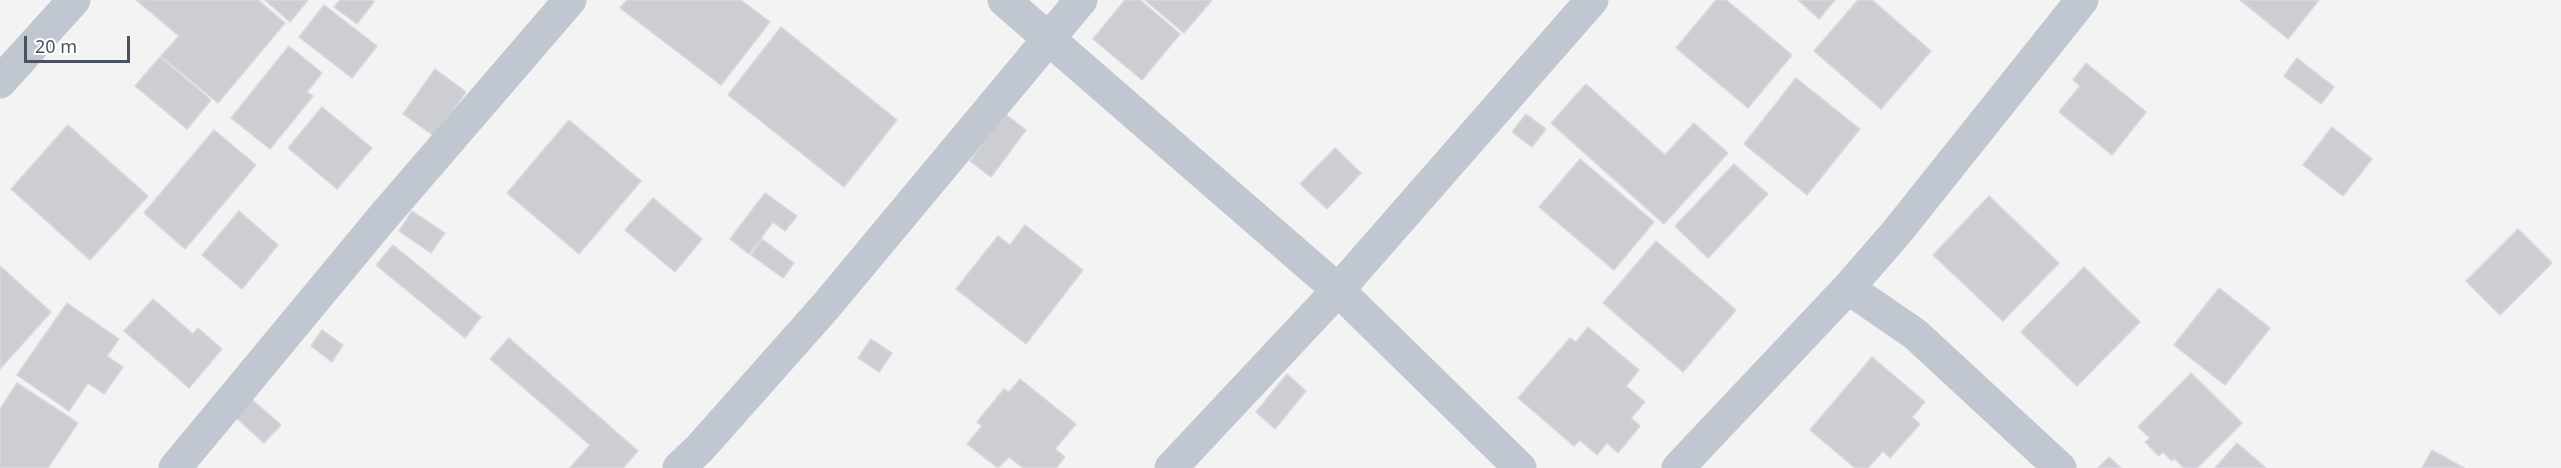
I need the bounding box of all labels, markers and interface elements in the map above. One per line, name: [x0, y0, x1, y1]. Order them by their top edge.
scale bar: [27, 24, 134, 62]
text: 20 m: [35, 34, 77, 58]

